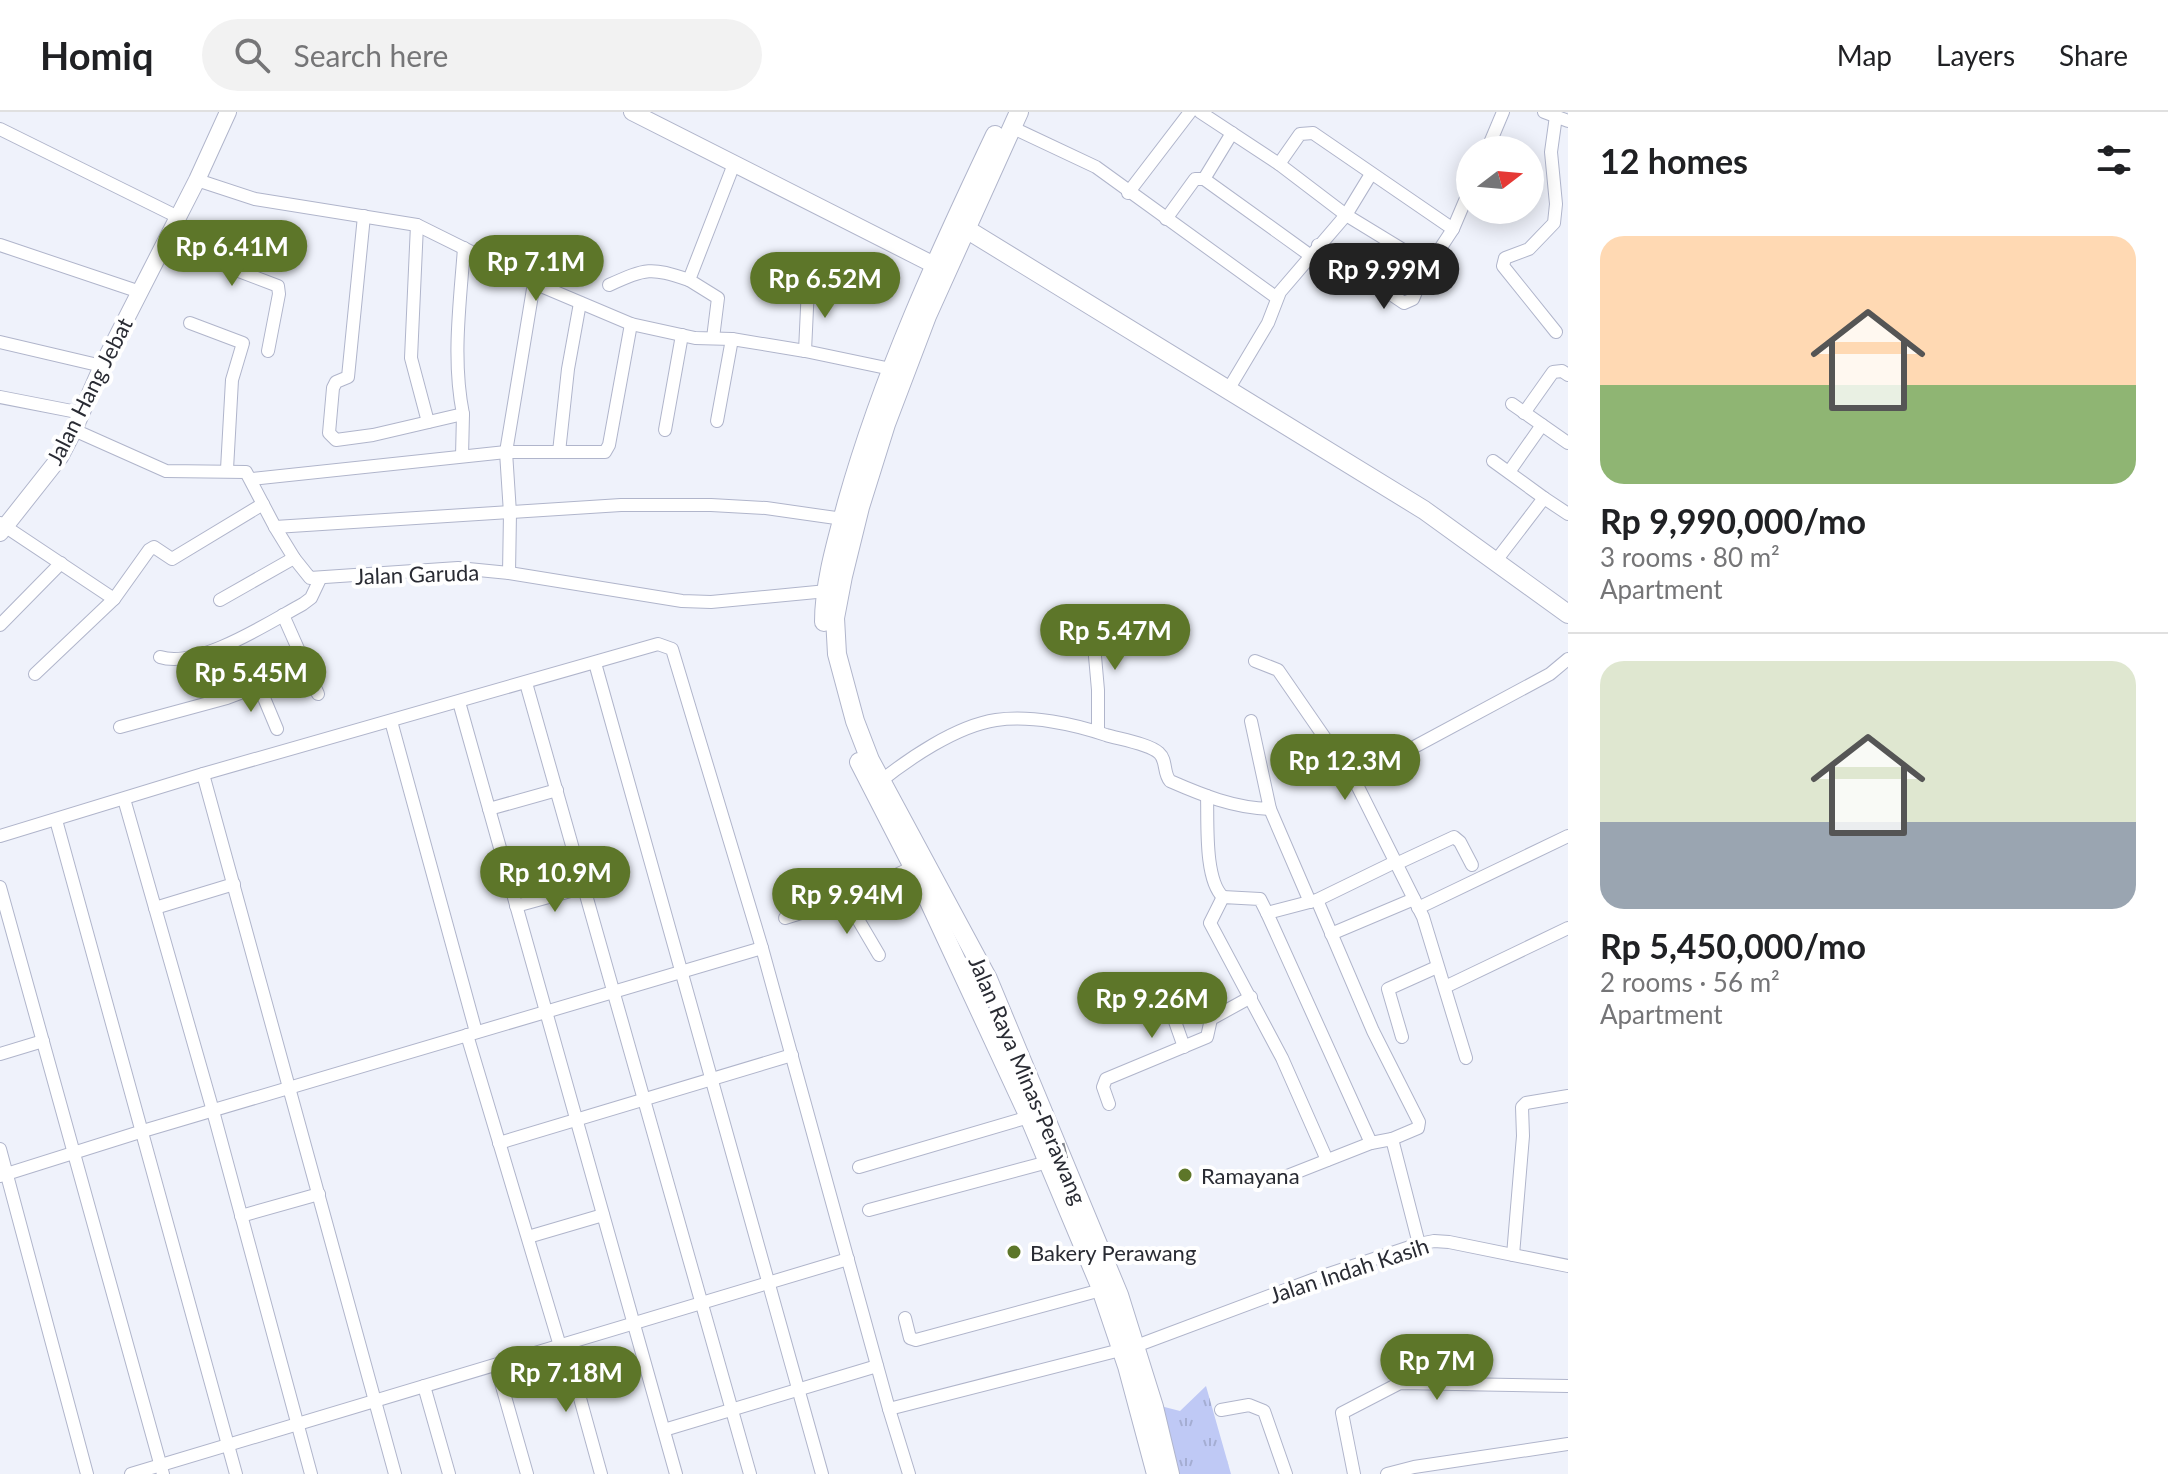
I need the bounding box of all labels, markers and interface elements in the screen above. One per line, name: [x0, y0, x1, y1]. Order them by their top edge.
search box: [202, 19, 762, 91]
text: Homiq: [40, 32, 154, 78]
icon: search: [230, 33, 274, 77]
text: Search here: [294, 37, 448, 73]
text: Map: [1837, 38, 1892, 72]
text: Layers: [1936, 38, 2015, 72]
text: Share: [2059, 38, 2128, 72]
north arrow: [1456, 136, 1544, 224]
map controls: [1456, 136, 1544, 224]
icon: filters: [2092, 138, 2136, 182]
text: 12 homes: [1600, 140, 1748, 181]
pin: Rp 6.41M: [149, 220, 315, 288]
text: Rp 6.41M: [175, 230, 289, 262]
pin: Rp 7.1M: [462, 235, 610, 303]
pin: Rp 9.99M: [1301, 243, 1467, 311]
text: Rp 7.1M: [487, 245, 585, 277]
pin: Rp 6.52M: [742, 252, 908, 320]
text: Rp 9.99M: [1327, 253, 1441, 285]
text: Rp 6.52M: [768, 262, 882, 294]
icon: home: [1796, 288, 1940, 432]
street label: Jalan Hang Jebat: [40, 313, 138, 469]
text: Rp 9,990,000/mo: [1600, 500, 1866, 541]
text: 3 rooms · 80 m²: [1600, 541, 1780, 573]
street label: Jalan Garuda: [354, 558, 480, 590]
text: Apartment: [1600, 573, 1723, 605]
pin: Rp 5.47M: [1032, 604, 1198, 672]
text: Rp 5.47M: [1058, 614, 1172, 646]
pin: Rp 5.45M: [168, 646, 334, 714]
text: Rp 5.45M: [194, 656, 308, 688]
icon: home: [1796, 713, 1940, 857]
pin: Rp 12.3M: [1262, 734, 1428, 802]
text: Rp 12.3M: [1288, 744, 1402, 776]
pin: Rp 10.9M: [472, 846, 638, 914]
text: Rp 10.9M: [498, 856, 612, 888]
pin: Rp 9.94M: [764, 868, 930, 936]
text: Rp 9.94M: [790, 878, 904, 910]
text: Rp 5,450,000/mo: [1600, 925, 1866, 966]
street label: Jalan Raya Minas-Perawang: [963, 952, 1093, 1208]
text: 2 rooms · 56 m²: [1600, 966, 1780, 998]
pin: Rp 9.26M: [1069, 972, 1235, 1040]
text: Rp 9.26M: [1095, 982, 1209, 1014]
text: Apartment: [1600, 998, 1723, 1030]
place label: Ramayana: [1201, 1162, 1300, 1189]
marker: Ramayana: [1176, 1166, 1194, 1184]
street label: Jalan Indah Kasih: [1266, 1232, 1432, 1308]
place label: Bakery Perawang: [1030, 1239, 1196, 1266]
marker: Bakery Perawang: [1005, 1243, 1023, 1261]
pin: Rp 7M: [1381, 1334, 1493, 1402]
text: Rp 7M: [1398, 1344, 1476, 1376]
pin: Rp 7.18M: [483, 1346, 649, 1414]
text: Rp 7.18M: [509, 1356, 623, 1388]

